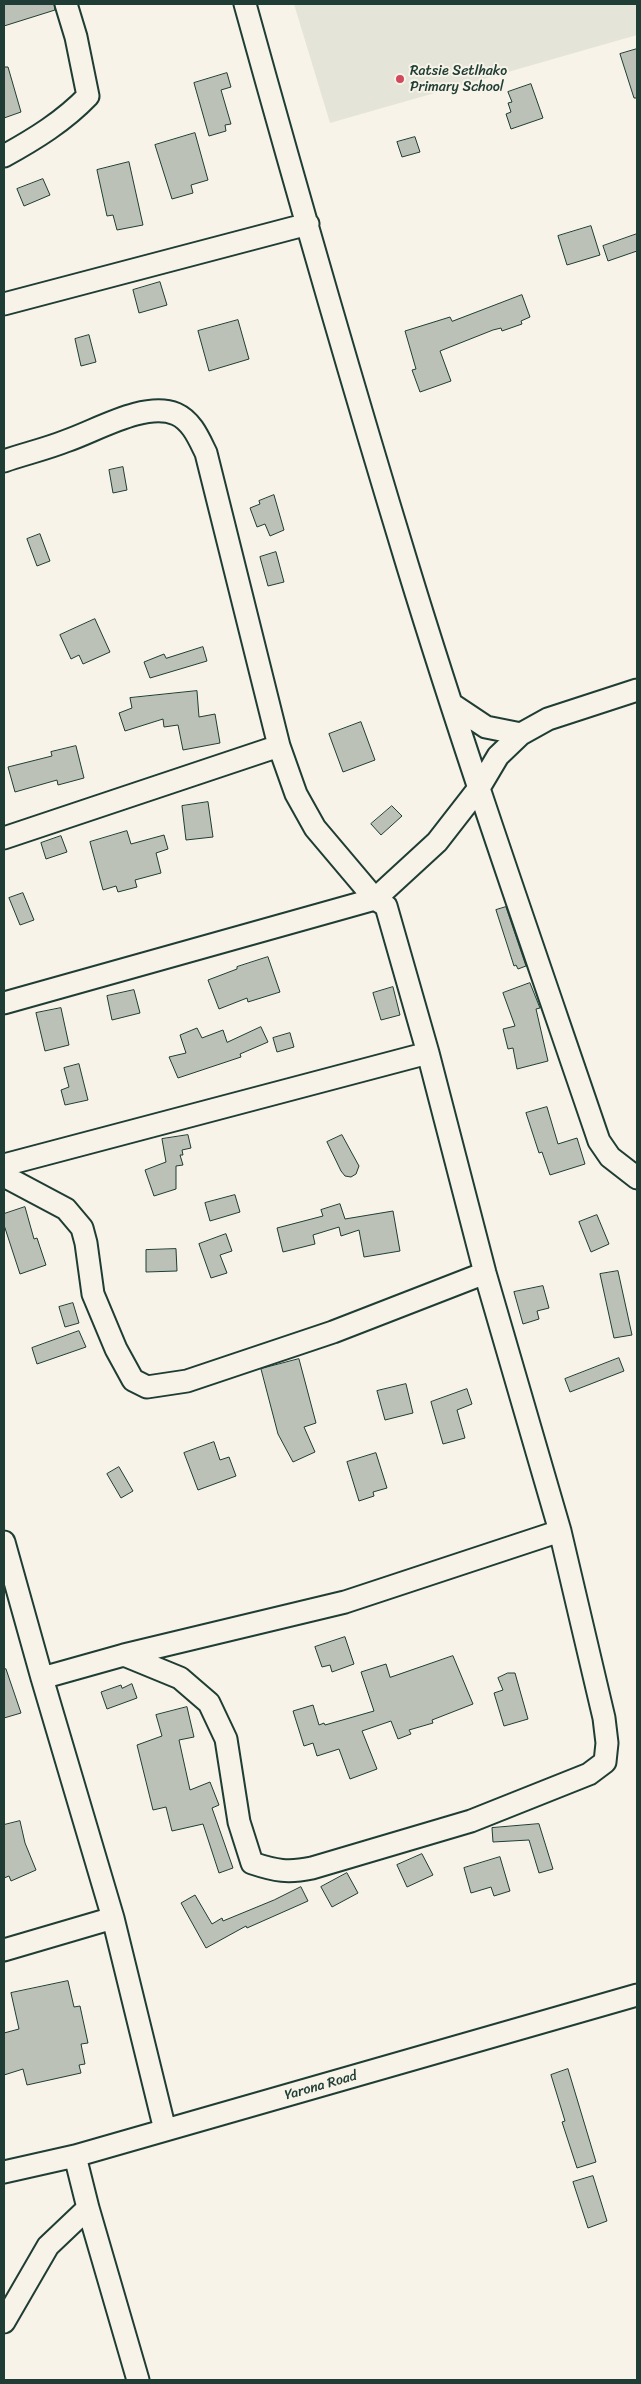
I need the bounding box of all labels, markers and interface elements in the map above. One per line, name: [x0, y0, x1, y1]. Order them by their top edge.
place label: Ratsie Setlhako Primary School: [410, 63, 507, 95]
marker: Ratsie Setlhako Primary School: [394, 73, 406, 85]
street label: Yarona Road: [283, 2068, 359, 2104]

